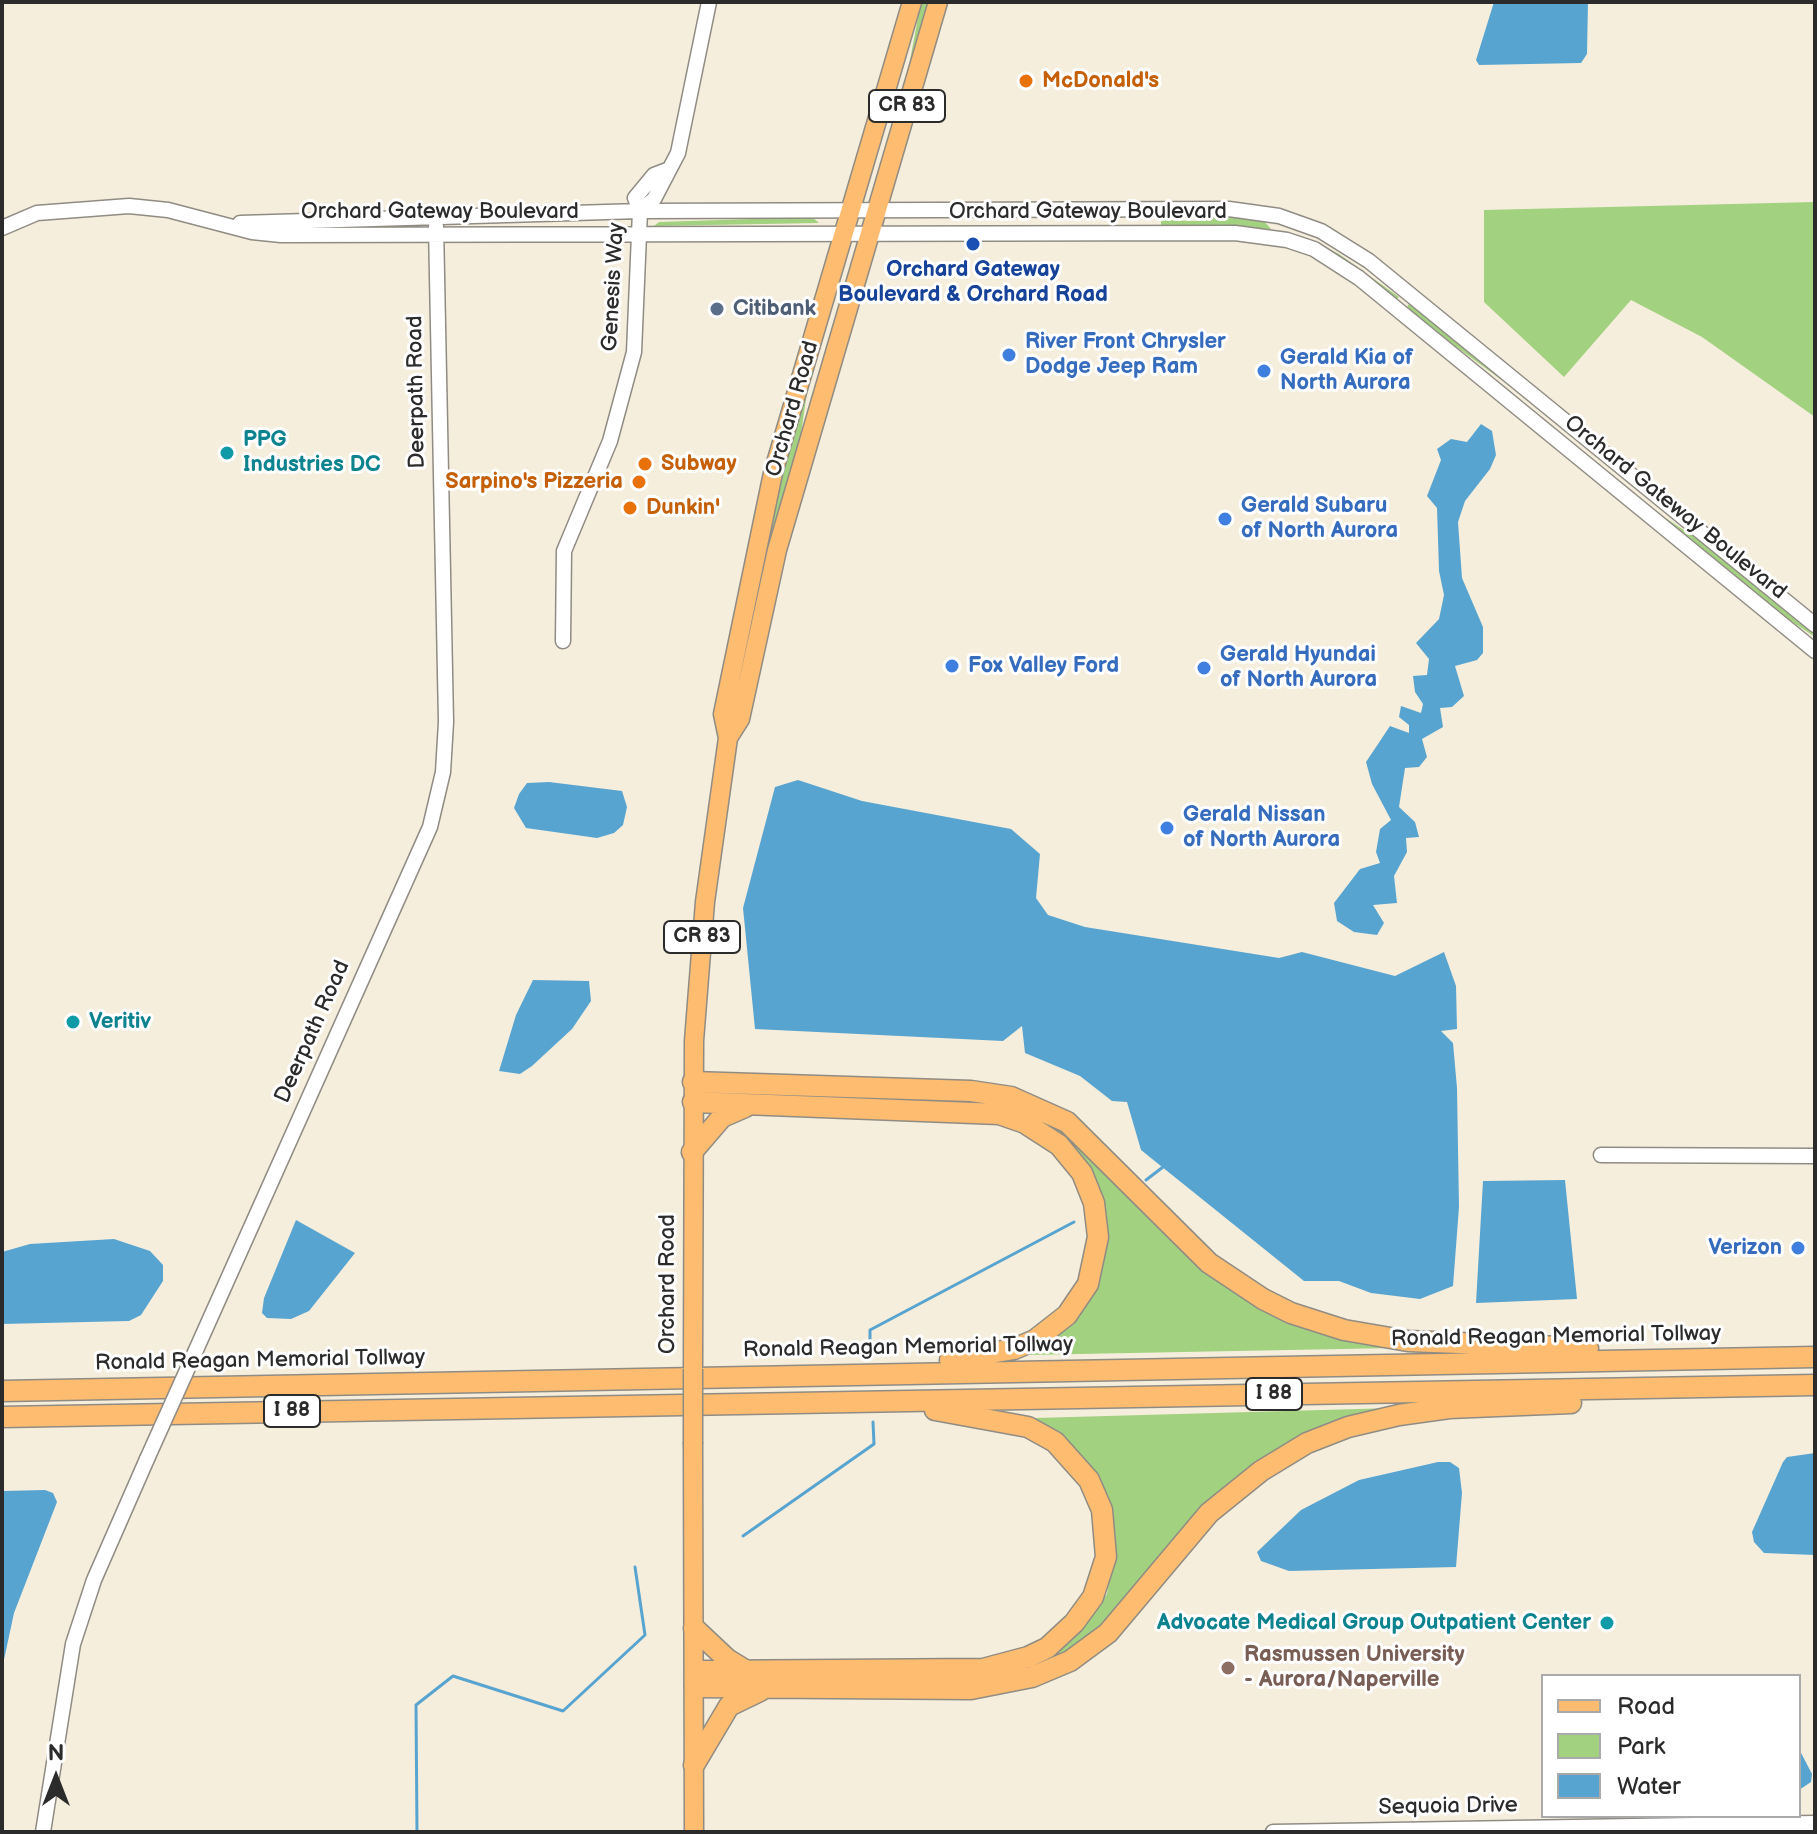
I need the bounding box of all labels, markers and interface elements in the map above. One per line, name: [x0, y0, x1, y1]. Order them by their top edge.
place label: McDonald's: [1042, 68, 1159, 94]
marker: McDonald's: [1017, 72, 1035, 90]
road number: CR 83: [869, 90, 945, 122]
street label: Orchard Gateway Boulevard: [301, 199, 579, 225]
street label: Orchard Gateway Boulevard: [949, 199, 1227, 225]
street label: Genesis Way: [597, 222, 631, 352]
marker: Orchard Gateway Boulevard & Orchard Road: [964, 235, 982, 253]
place label: Orchard Gateway Boulevard & Orchard Road: [838, 257, 1108, 308]
place label: Citibank: [733, 296, 816, 322]
marker: Citibank: [708, 300, 726, 318]
street label: Deerpath Road: [402, 315, 432, 469]
place label: River Front Chrysler Dodge Jeep Ram: [1025, 329, 1226, 380]
street label: Orchard Road: [761, 338, 825, 480]
place label: Gerald Kia of North Aurora: [1280, 345, 1413, 396]
marker: River Front Chrysler Dodge Jeep Ram: [1000, 346, 1018, 364]
marker: Gerald Kia of North Aurora: [1255, 362, 1273, 380]
street label: Orchard Gateway Boulevard: [1559, 410, 1791, 606]
place label: PPG Industries DC: [243, 427, 381, 478]
marker: PPG Industries DC: [218, 444, 236, 462]
place label: Subway: [661, 451, 737, 477]
marker: Subway: [636, 455, 654, 473]
place label: Sarpino's Pizzeria: [445, 469, 623, 495]
marker: Sarpino's Pizzeria: [630, 473, 648, 491]
place label: Gerald Subaru of North Aurora: [1241, 493, 1398, 544]
place label: Dunkin': [646, 495, 720, 521]
marker: Dunkin': [621, 499, 639, 517]
marker: Gerald Subaru of North Aurora: [1216, 510, 1234, 528]
place label: Gerald Hyundai of North Aurora: [1220, 642, 1377, 694]
place label: Fox Valley Ford: [968, 653, 1119, 679]
marker: Fox Valley Ford: [943, 657, 961, 675]
marker: Gerald Hyundai of North Aurora: [1195, 659, 1213, 677]
place label: Gerald Nissan of North Aurora: [1183, 802, 1340, 854]
marker: Gerald Nissan of North Aurora: [1158, 819, 1176, 837]
road number: CR 83: [664, 921, 740, 953]
street label: Deerpath Road: [270, 957, 356, 1107]
place label: Veritiv: [89, 1009, 151, 1035]
marker: Veritiv: [64, 1013, 82, 1031]
street label: Orchard Road: [655, 1214, 681, 1354]
place label: Verizon: [1708, 1235, 1782, 1261]
marker: Verizon: [1789, 1239, 1807, 1257]
street label: Ronald Reagan Memorial Tollway: [1391, 1321, 1721, 1353]
street label: Ronald Reagan Memorial Tollway: [743, 1332, 1073, 1364]
street label: Ronald Reagan Memorial Tollway: [95, 1345, 425, 1377]
road number: I 88: [1246, 1378, 1302, 1410]
road number: I 88: [264, 1395, 320, 1427]
place label: Advocate Medical Group Outpatient Center: [1157, 1610, 1591, 1636]
marker: Advocate Medical Group Outpatient Center: [1598, 1614, 1616, 1632]
place label: Rasmussen University - Aurora/Naperville: [1244, 1642, 1464, 1694]
marker: Rasmussen University - Aurora/Naperville: [1219, 1659, 1237, 1677]
legend: [1541, 1674, 1801, 1818]
text: Road: [1617, 1692, 1675, 1721]
text: Park: [1617, 1732, 1665, 1761]
north arrow: [16, 1738, 96, 1818]
text: N: [48, 1740, 64, 1767]
text: Water: [1617, 1772, 1681, 1801]
street label: Sequoia Drive: [1378, 1793, 1518, 1821]

